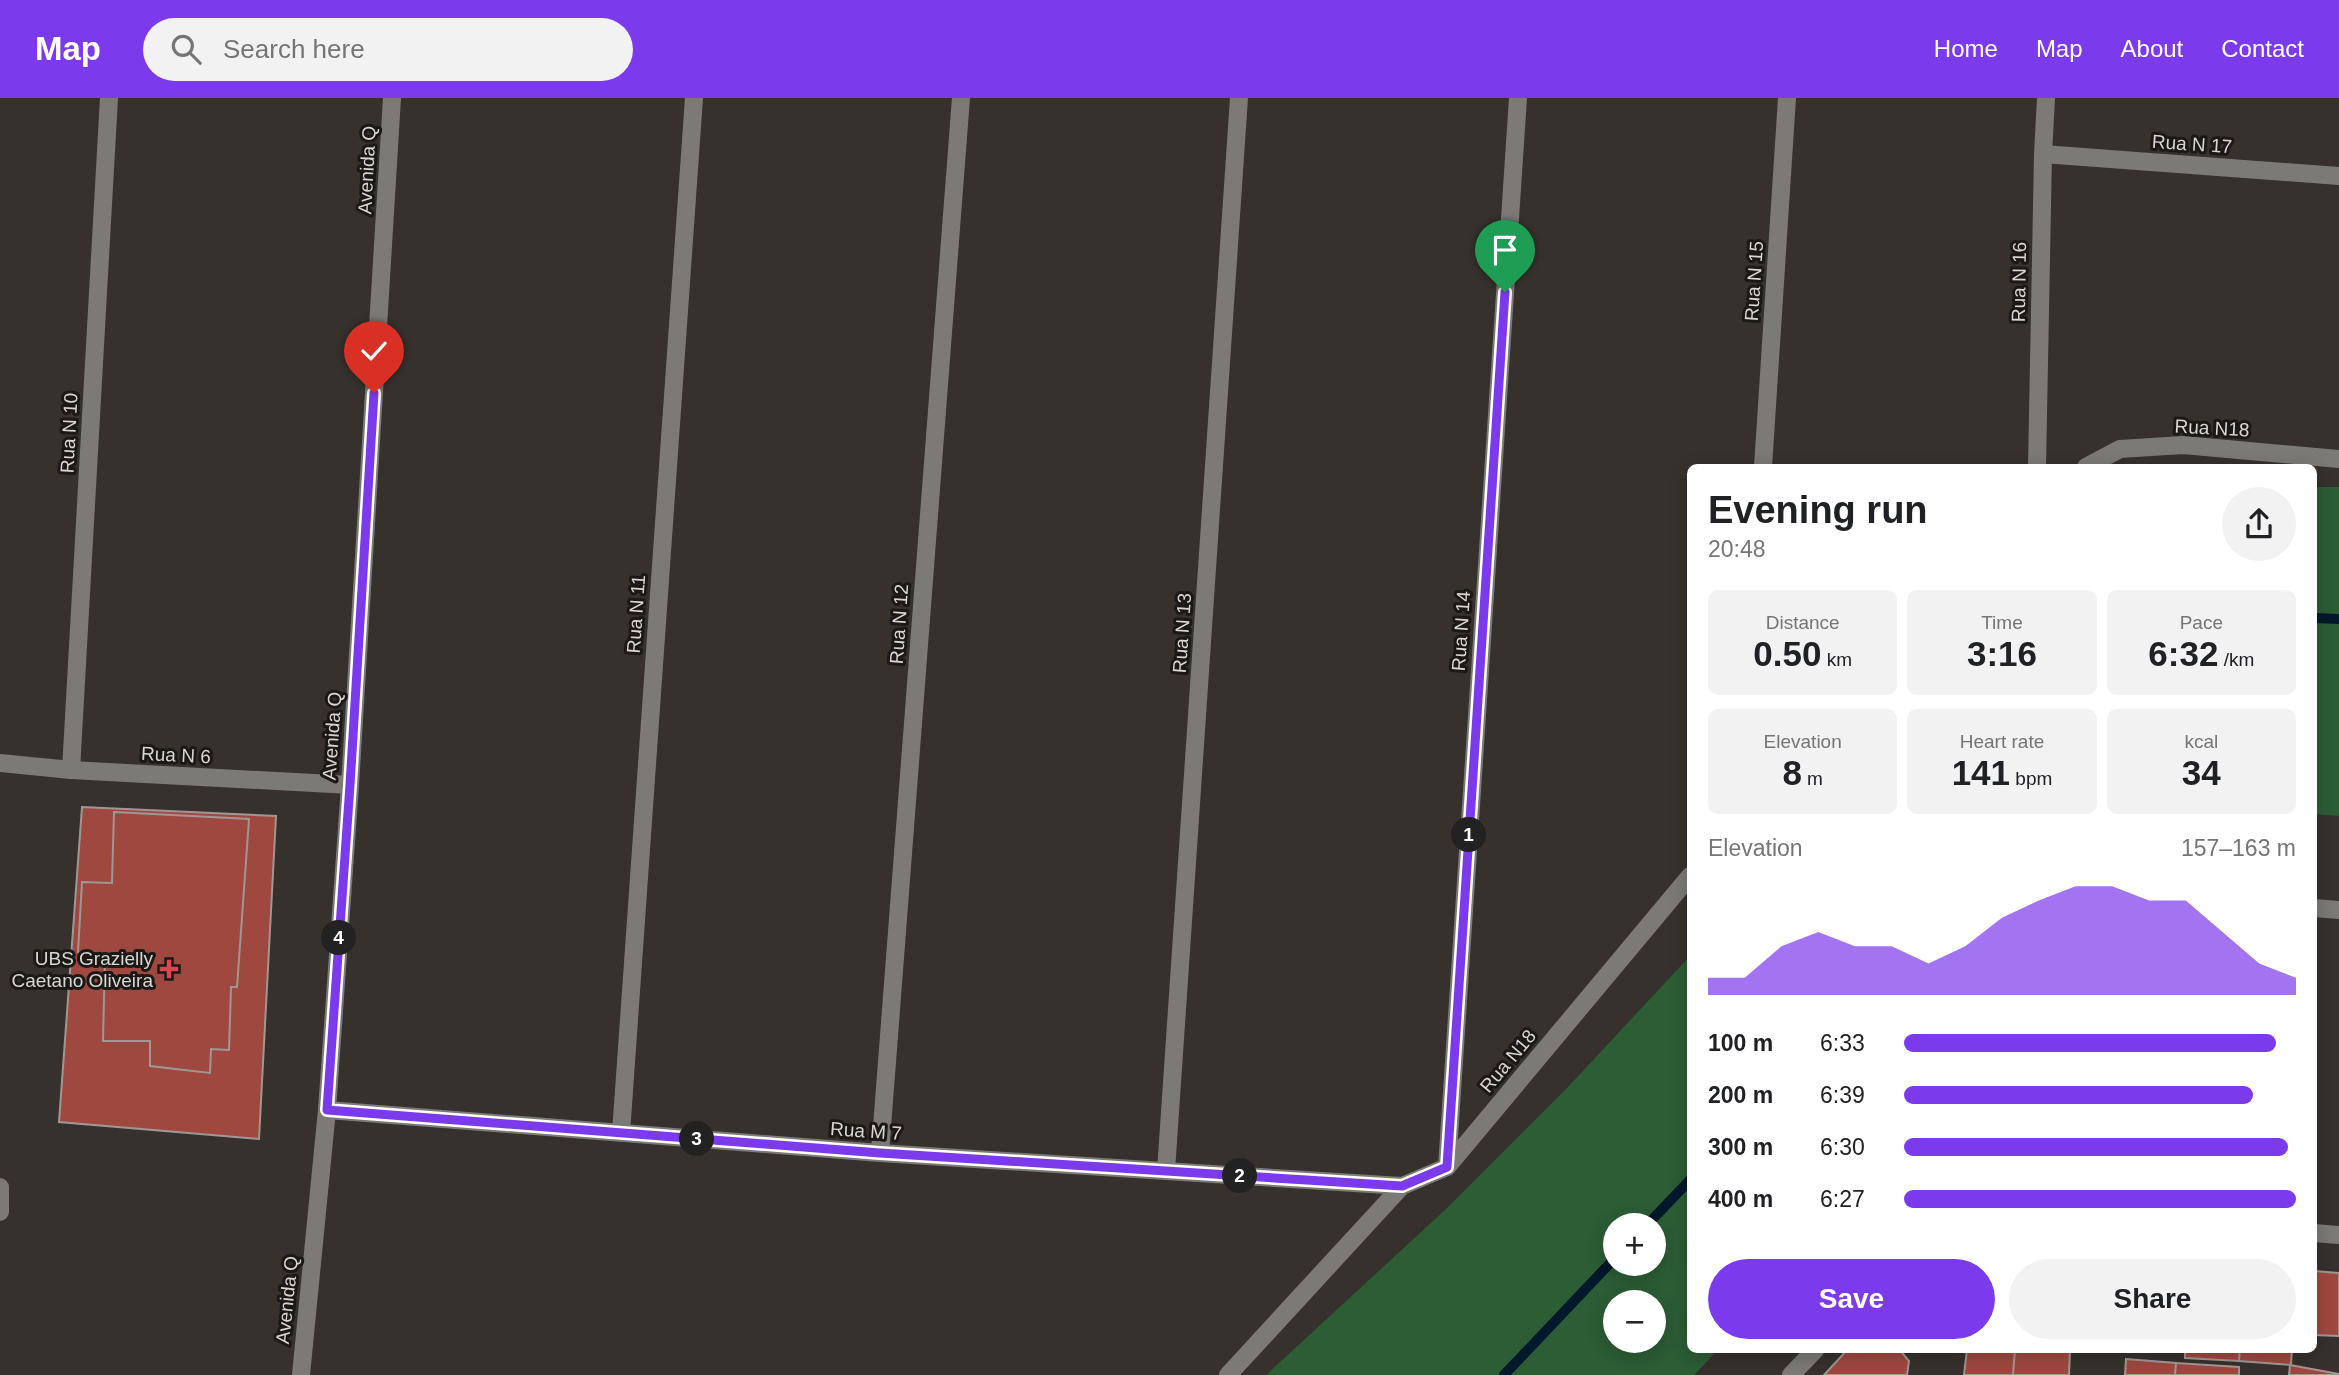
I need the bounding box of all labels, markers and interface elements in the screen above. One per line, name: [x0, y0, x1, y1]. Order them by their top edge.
search box: [143, 18, 633, 81]
text: Map: [35, 30, 101, 67]
icon: search: [167, 30, 205, 68]
text: Search here: [223, 34, 365, 64]
text: Home: [1934, 35, 1998, 62]
text: Map: [2036, 35, 2083, 62]
text: About: [2121, 35, 2183, 62]
text: Contact: [2221, 35, 2304, 62]
street label: Avenida Q: [354, 125, 380, 215]
street label: Rua N 17: [2151, 131, 2233, 157]
pin: [1475, 220, 1535, 292]
icon: arrive: [1486, 231, 1524, 269]
street label: Rua N 15: [1741, 240, 1767, 322]
street label: Rua N 16: [2008, 242, 2030, 322]
pin: [344, 321, 404, 393]
icon: check: [355, 332, 393, 370]
street label: Rua N 10: [56, 392, 82, 474]
street label: Rua N18: [2174, 416, 2250, 440]
button: share: [2222, 487, 2296, 561]
text: Evening run: [1708, 489, 1928, 531]
text: 20:48: [1708, 536, 1766, 562]
street label: Rua N 11: [623, 574, 649, 654]
street label: Rua N 12: [886, 583, 912, 665]
street label: Rua N 14: [1448, 590, 1474, 672]
street label: Rua N 13: [1169, 592, 1195, 674]
text: Distance: [1766, 612, 1840, 633]
text: Time: [1981, 612, 2023, 633]
text: Pace: [2180, 612, 2223, 633]
text: 0.50: [1753, 634, 1821, 673]
text: 3:16: [1967, 634, 2037, 673]
text: 6:32: [2148, 634, 2218, 673]
text: km: [1821, 649, 1852, 670]
text: /km: [2218, 649, 2254, 670]
street label: Avenida Q: [318, 691, 346, 781]
text: Elevation: [1764, 731, 1842, 752]
text: Heart rate: [1960, 731, 2044, 752]
text: kcal: [2184, 731, 2218, 752]
street label: Rua N 6: [141, 743, 211, 767]
text: 8: [1782, 753, 1802, 792]
text: 141: [1952, 753, 2010, 792]
text: 34: [2182, 753, 2221, 792]
text: m: [1802, 768, 1823, 789]
text: bpm: [2010, 768, 2052, 789]
pin: 1: [1452, 818, 1486, 852]
text: 1: [1463, 824, 1474, 845]
text: Elevation: [1708, 835, 1803, 861]
text: 157–163 m: [2181, 835, 2296, 861]
pin: 4: [322, 920, 356, 956]
text: 4: [333, 927, 344, 948]
place label: UBS Grazielly Caetano Oliveira: [11, 948, 153, 991]
marker: UBS Grazielly Caetano Oliveira: [159, 959, 179, 979]
street label: Rua N18: [1476, 1026, 1540, 1096]
text: 100 m: [1708, 1030, 1773, 1056]
text: 6:33: [1820, 1030, 1865, 1056]
text: 200 m: [1708, 1082, 1773, 1108]
text: 6:39: [1820, 1082, 1865, 1108]
street label: Rua M 7: [829, 1118, 903, 1144]
pin: 3: [680, 1122, 714, 1156]
text: 3: [691, 1128, 702, 1149]
text: 300 m: [1708, 1134, 1773, 1160]
text: 6:30: [1820, 1134, 1865, 1160]
pin: 2: [1222, 1158, 1258, 1194]
text: 2: [1234, 1165, 1245, 1186]
text: 400 m: [1708, 1186, 1773, 1212]
text: 6:27: [1820, 1186, 1865, 1212]
map controls: [1603, 1213, 1666, 1353]
button: +: [1603, 1213, 1666, 1276]
street label: Avenida Q: [272, 1255, 302, 1345]
button: Save: [1708, 1259, 1995, 1339]
button: Share: [2009, 1259, 2296, 1339]
button: −: [1603, 1290, 1666, 1353]

